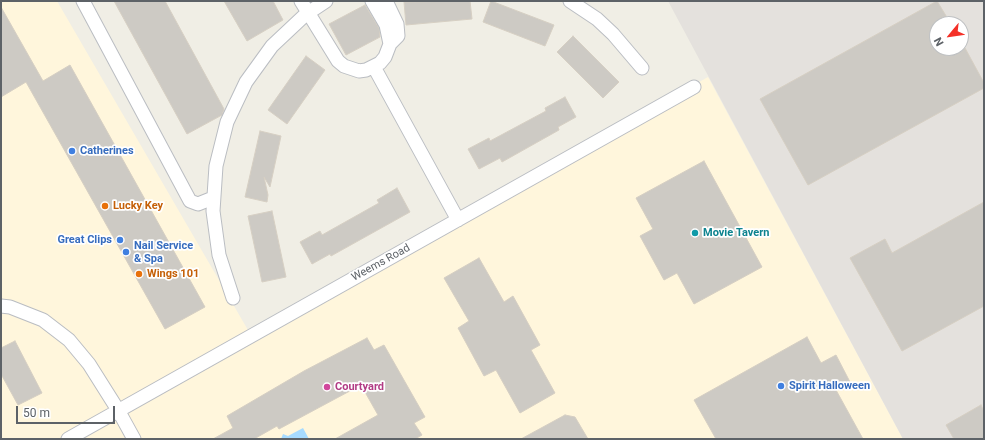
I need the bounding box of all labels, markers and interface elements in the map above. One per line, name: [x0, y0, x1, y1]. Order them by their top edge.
north arrow: [929, 16, 969, 56]
text: N: [931, 35, 947, 48]
place label: Catherines: [80, 144, 134, 158]
marker: Catherines: [67, 146, 77, 156]
place label: Lucky Key: [113, 199, 163, 213]
marker: Lucky Key: [100, 201, 110, 211]
place label: Movie Tavern: [703, 226, 769, 240]
marker: Movie Tavern: [690, 228, 700, 238]
place label: Great Clips: [57, 233, 112, 247]
marker: Great Clips: [115, 235, 125, 245]
place label: Nail Service & Spa: [134, 239, 193, 265]
street label: Weems Road: [350, 242, 412, 284]
marker: Nail Service & Spa: [121, 247, 131, 257]
place label: Wings 101: [147, 267, 199, 281]
marker: Wings 101: [134, 269, 144, 279]
place label: Spirit Halloween: [789, 379, 870, 393]
place label: Courtyard: [335, 380, 384, 394]
marker: Spirit Halloween: [776, 381, 786, 391]
marker: Courtyard: [322, 382, 332, 392]
scale bar: [18, 398, 117, 424]
text: 50 m: [23, 406, 50, 420]

